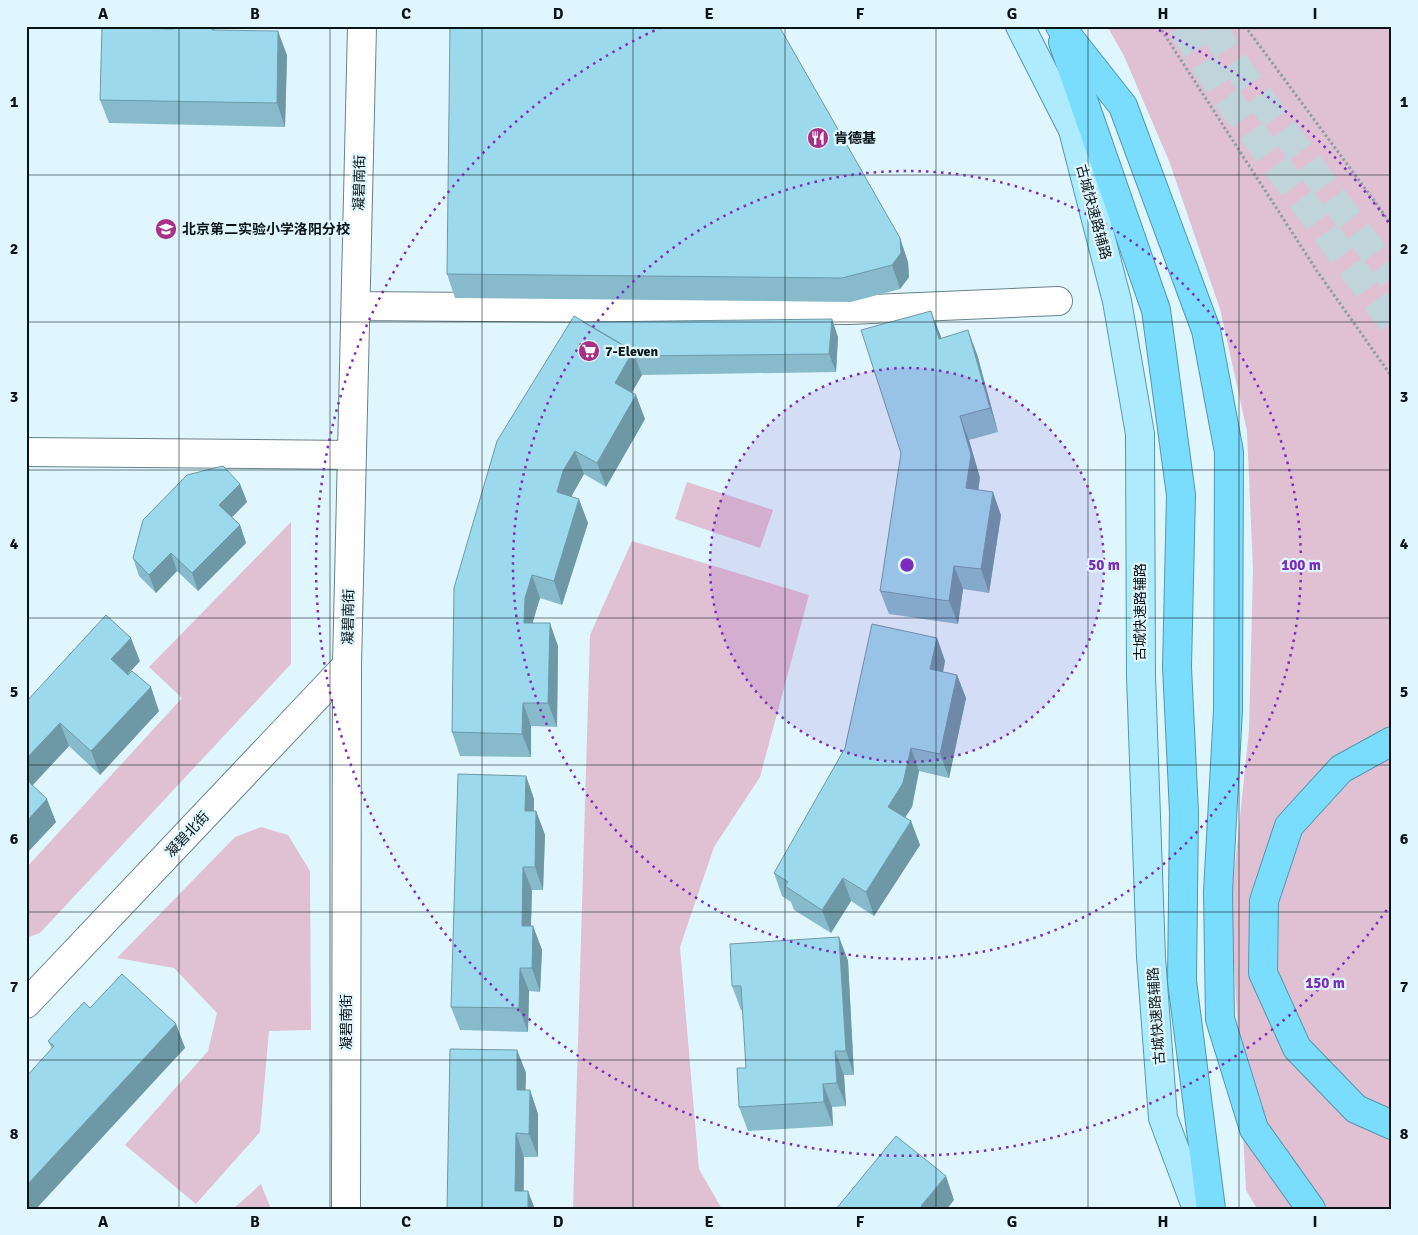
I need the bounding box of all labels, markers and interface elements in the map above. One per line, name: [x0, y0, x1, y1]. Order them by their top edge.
text: A: [98, 4, 109, 24]
text: B: [250, 4, 260, 24]
text: C: [401, 4, 411, 24]
text: D: [553, 4, 564, 24]
text: E: [704, 4, 714, 24]
text: F: [856, 4, 865, 24]
text: G: [1007, 4, 1017, 24]
text: H: [1158, 4, 1168, 24]
text: I: [1312, 4, 1318, 24]
text: 1: [10, 92, 19, 112]
text: 1: [1400, 92, 1409, 112]
restaurant icon: 肯德基: [806, 126, 830, 150]
place label: 肯德基: [834, 130, 876, 147]
street label: 凝碧南街: [351, 155, 368, 211]
street label: 古城快速路辅路: [1073, 163, 1114, 262]
school or university icon: 北京第二实验小学洛阳分校: [154, 217, 178, 241]
place label: 北京第二实验小学洛阳分校: [182, 221, 350, 238]
text: 2: [10, 239, 18, 259]
text: 2: [1400, 239, 1408, 259]
supermarket icon: 7-Eleven: [577, 339, 601, 363]
place label: 7-Eleven: [605, 343, 658, 360]
text: 3: [10, 387, 18, 407]
text: 3: [1400, 387, 1408, 407]
text: 4: [10, 534, 19, 554]
text: 4: [1400, 534, 1409, 554]
centre of rings: [898, 556, 916, 574]
text: 50 m: [1088, 556, 1120, 574]
text: 100 m: [1281, 556, 1321, 574]
street label: 古城快速路辅路: [1132, 563, 1149, 661]
street label: 凝碧南街: [340, 589, 357, 645]
text: 5: [10, 682, 18, 702]
text: 5: [1400, 682, 1408, 702]
street label: 凝碧北街: [162, 808, 213, 861]
text: 6: [10, 829, 19, 849]
text: 6: [1400, 829, 1409, 849]
street label: 古城快速路辅路: [1145, 966, 1168, 1065]
text: 150 m: [1305, 974, 1345, 992]
text: 7: [10, 977, 19, 997]
text: 7: [1400, 977, 1409, 997]
street label: 凝碧南街: [338, 994, 355, 1050]
text: 8: [10, 1124, 19, 1144]
text: 8: [1400, 1124, 1409, 1144]
text: A: [98, 1212, 109, 1232]
text: B: [250, 1212, 260, 1232]
text: C: [401, 1212, 411, 1232]
text: D: [553, 1212, 564, 1232]
text: E: [704, 1212, 714, 1232]
text: F: [856, 1212, 865, 1232]
text: G: [1007, 1212, 1017, 1232]
text: H: [1158, 1212, 1168, 1232]
text: I: [1312, 1212, 1318, 1232]

